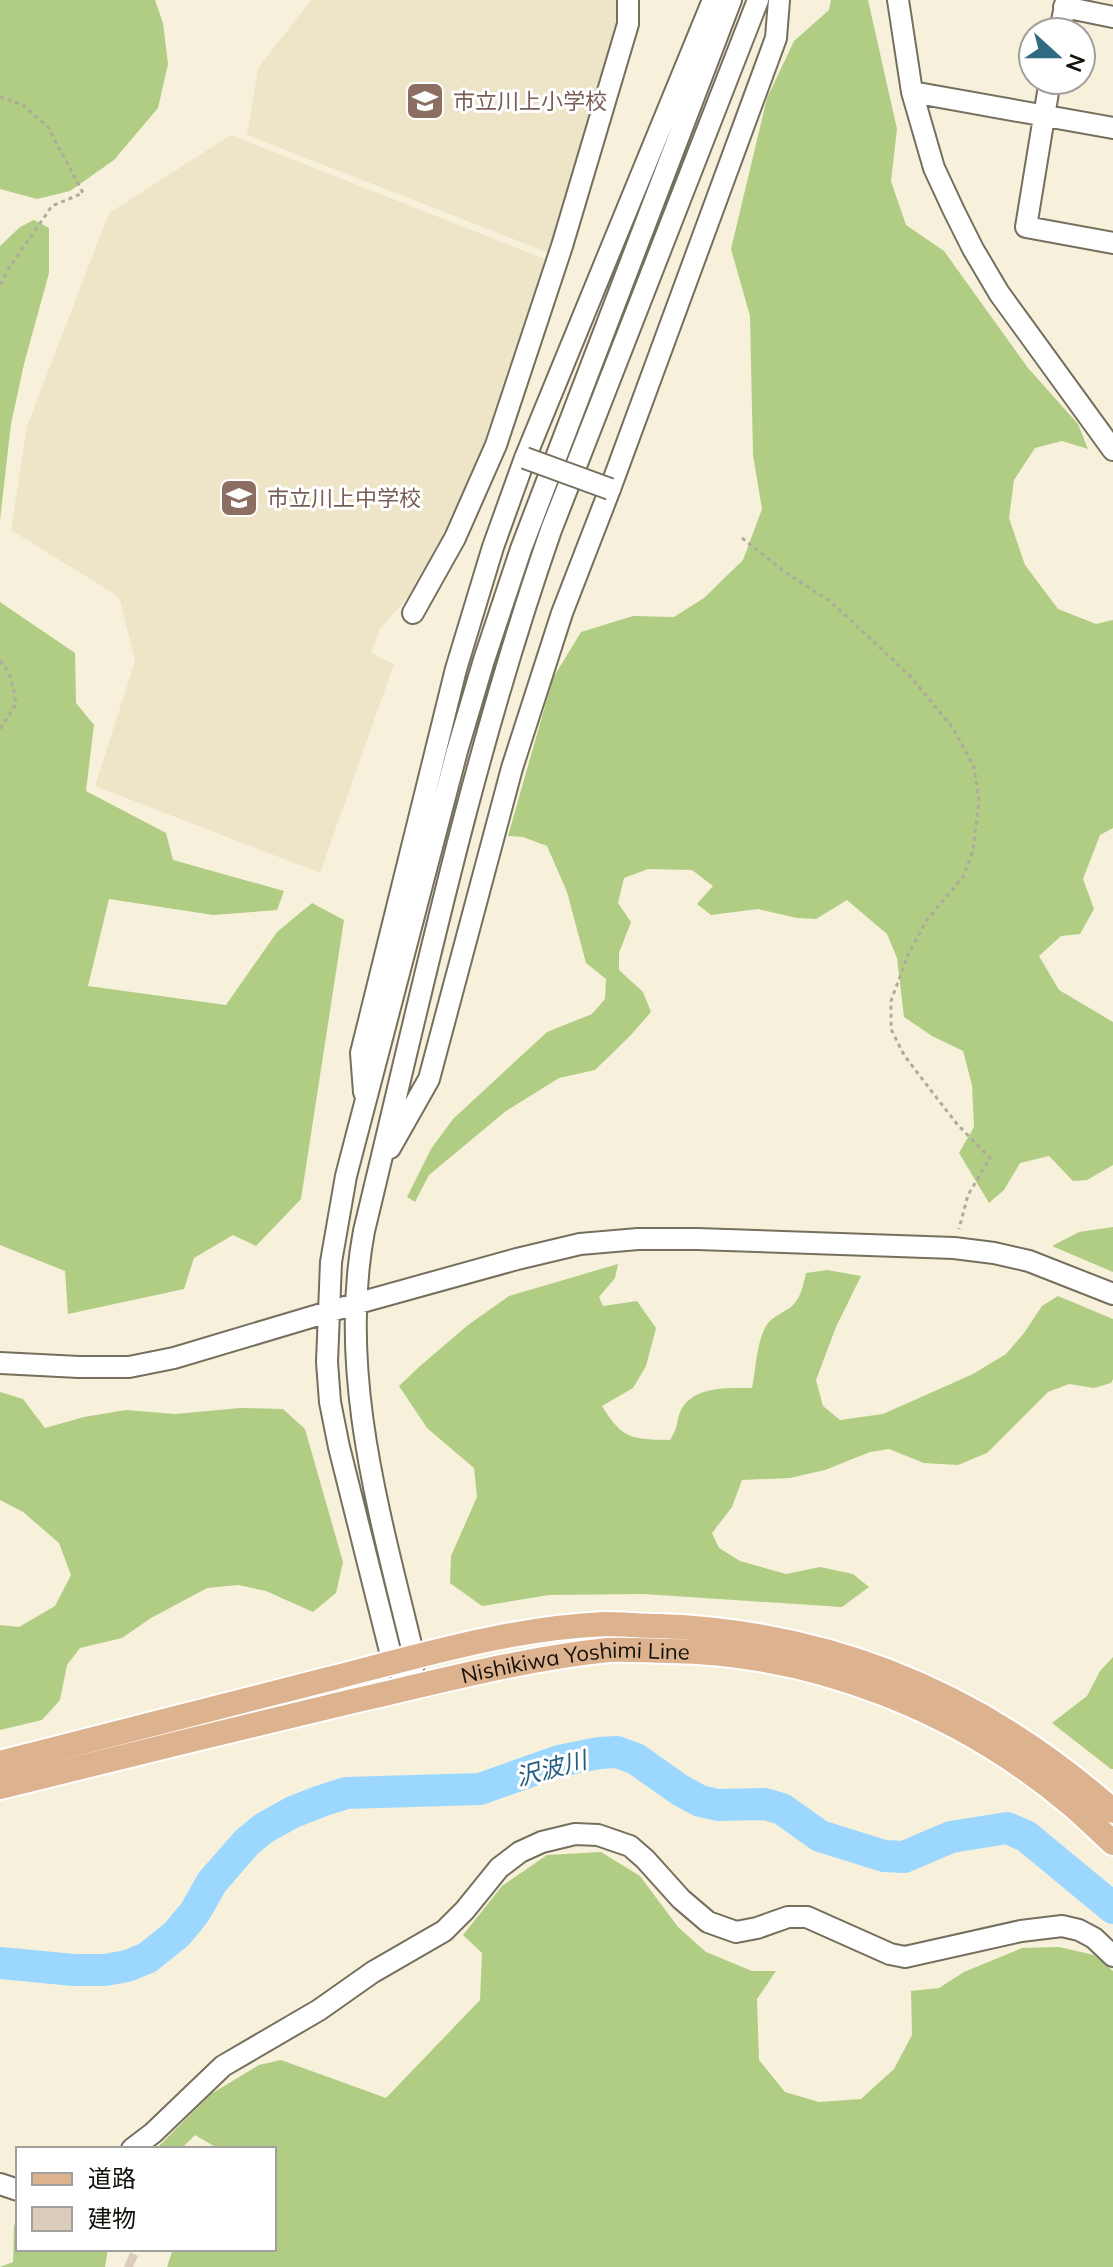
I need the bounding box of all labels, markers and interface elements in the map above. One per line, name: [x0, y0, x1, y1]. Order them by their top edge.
north arrow: [1017, 16, 1097, 96]
text: N: [1060, 50, 1092, 76]
school or university icon: 市立川上小学校: [404, 80, 446, 122]
place label: 市立川上小学校: [453, 87, 607, 115]
school or university icon: 市立川上中学校: [218, 477, 260, 519]
place label: 市立川上中学校: [267, 484, 421, 512]
street label: Nishikiwa Yoshimi Line: [458, 1636, 690, 1689]
water label: 沢波川: [512, 1743, 593, 1792]
legend: [16, 2147, 276, 2251]
text: 道路: [88, 2163, 136, 2193]
text: 建物: [88, 2203, 136, 2233]

